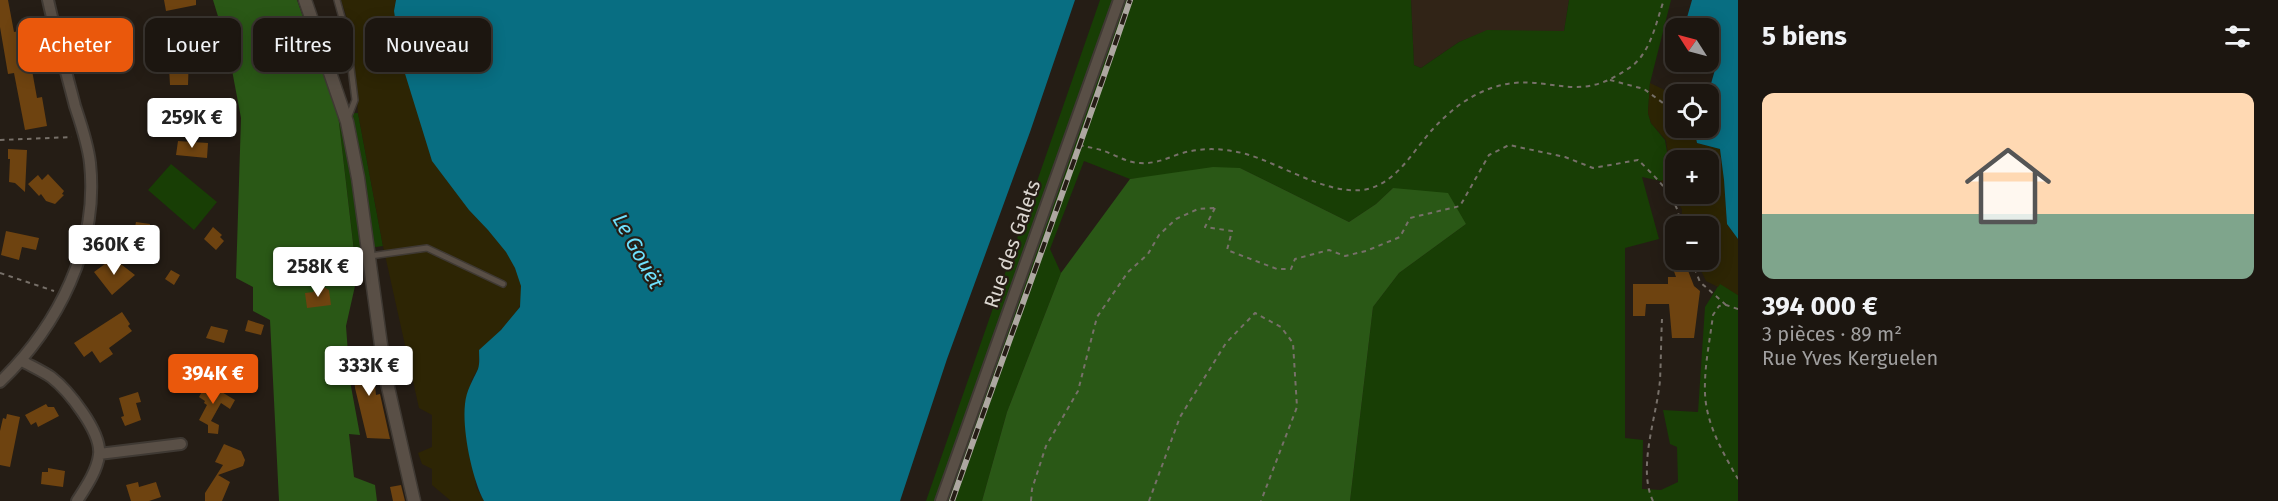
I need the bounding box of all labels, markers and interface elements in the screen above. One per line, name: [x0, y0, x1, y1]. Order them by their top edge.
chip: Acheter: [18, 18, 133, 72]
chip: Louer: [145, 18, 241, 72]
chip: Filtres: [253, 18, 353, 72]
chip: Nouveau: [365, 18, 491, 72]
north arrow: [1665, 18, 1719, 72]
map controls: [1665, 18, 1719, 270]
icon: filters: [2221, 20, 2254, 53]
text: 5 biens: [1762, 21, 1847, 52]
button: locate: [1665, 84, 1719, 138]
pin: 259K €: [143, 98, 241, 149]
text: 259K €: [161, 105, 223, 129]
icon: home: [1954, 132, 2062, 240]
button: +: [1665, 150, 1719, 204]
street label: Rue des Galets: [979, 177, 1045, 311]
water label: Le Gouët: [607, 209, 669, 294]
button: −: [1665, 216, 1719, 270]
pin: 360K €: [65, 225, 163, 276]
text: 360K €: [83, 232, 145, 256]
pin: 258K €: [269, 247, 367, 298]
text: 258K €: [287, 254, 349, 278]
text: 394 000 €: [1762, 291, 1878, 322]
text: 3 pièces · 89 m²: [1762, 322, 1902, 346]
pin: 333K €: [320, 346, 418, 397]
text: Rue Yves Kerguelen: [1762, 346, 1938, 370]
text: 333K €: [339, 353, 399, 377]
pin: 394K €: [164, 354, 262, 405]
text: 394K €: [182, 361, 244, 385]

